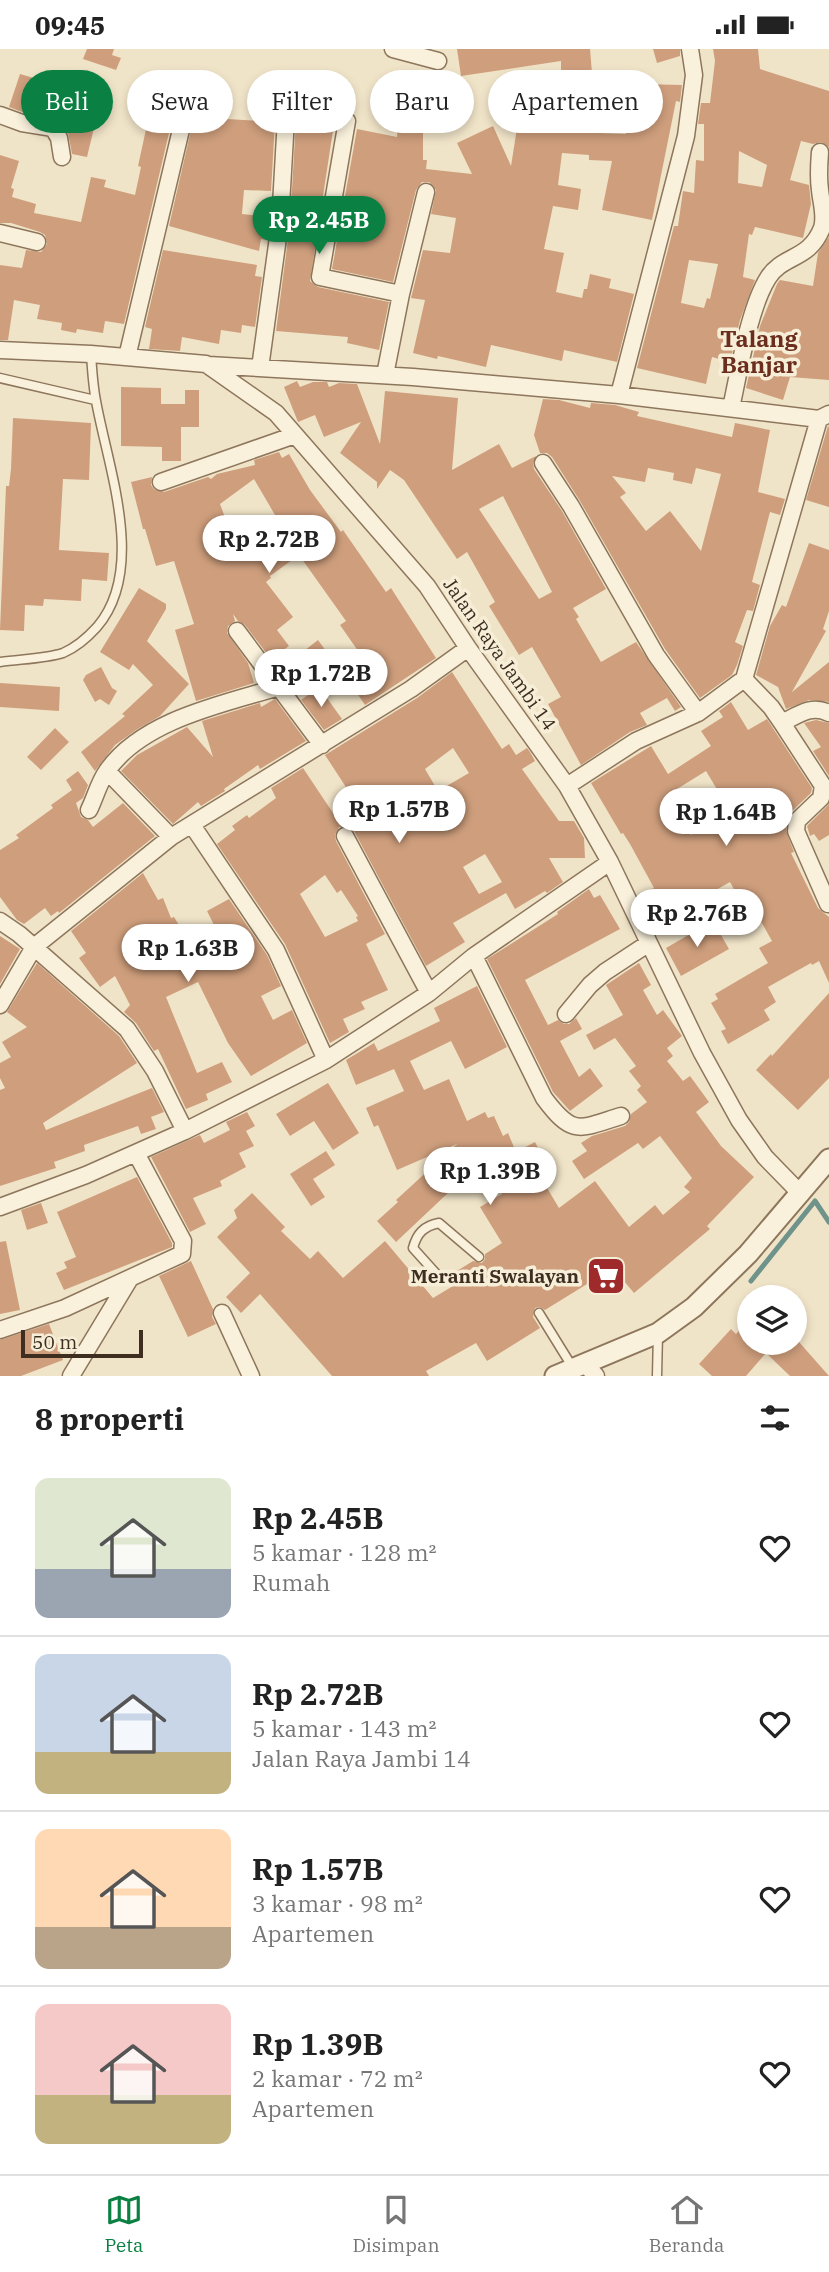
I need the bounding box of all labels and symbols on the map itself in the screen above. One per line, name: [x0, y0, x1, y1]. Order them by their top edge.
pin: Rp 2.45B: [247, 197, 391, 256]
district label: Talang Banjar: [720, 323, 799, 379]
pin: Rp 2.72B: [197, 515, 341, 575]
street label: Jalan Raya Jambi 14: [438, 573, 562, 735]
pin: Rp 1.72B: [249, 649, 393, 709]
pin: Rp 1.57B: [327, 785, 471, 845]
pin: Rp 1.64B: [654, 789, 798, 848]
pin: Rp 2.76B: [625, 890, 769, 949]
pin: Rp 1.63B: [116, 925, 260, 984]
pin: Rp 1.39B: [418, 1147, 562, 1207]
supermarket icon: Meranti Swalayan: [585, 1255, 627, 1297]
place label: Meranti Swalayan: [411, 1264, 579, 1288]
scale bar: [21, 1327, 144, 1359]

